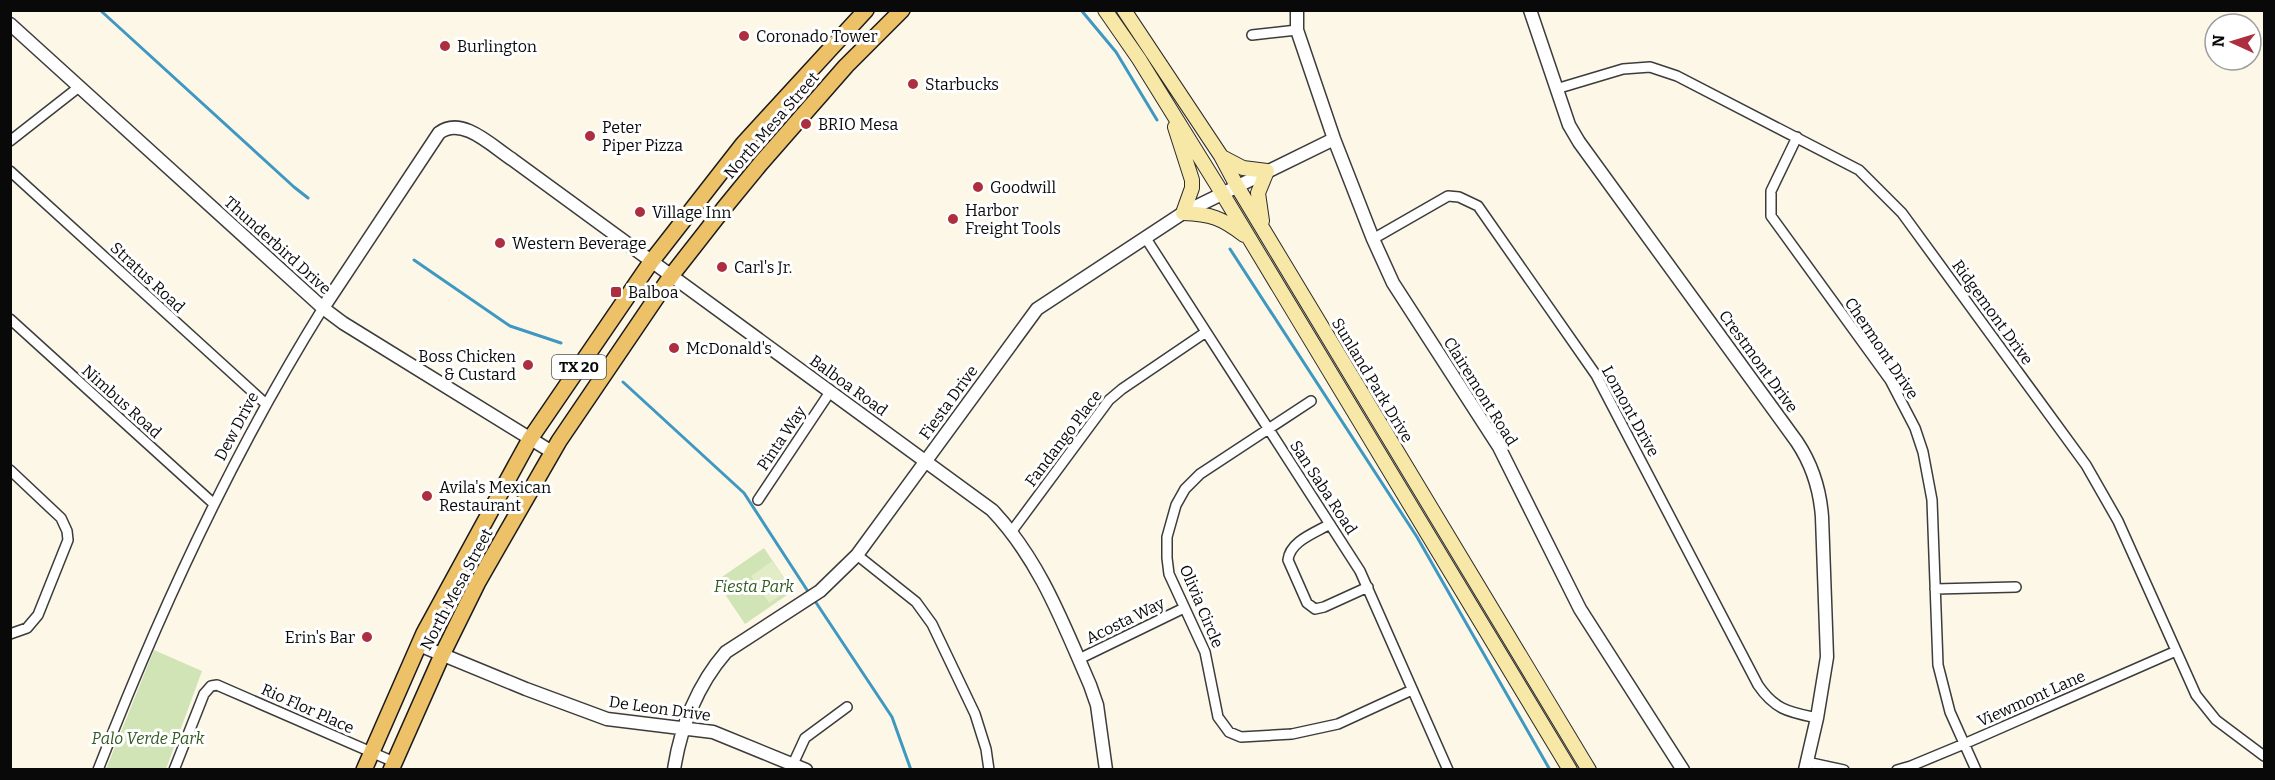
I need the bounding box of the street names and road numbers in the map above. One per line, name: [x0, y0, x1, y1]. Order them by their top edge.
street label: North Mesa Street: [720, 68, 823, 182]
street label: Thunderbird Drive: [220, 192, 335, 298]
street label: Stratus Road: [107, 238, 189, 317]
street label: Ridgemont Drive: [1948, 256, 2037, 368]
street label: Chermont Drive: [1841, 294, 1923, 403]
street label: Crestmont Drive: [1715, 306, 1802, 416]
street label: Sunland Park Drive: [1328, 315, 1417, 446]
street label: Clairemont Road: [1440, 333, 1522, 449]
street label: Balboa Road: [806, 351, 892, 420]
road number: TX 20: [552, 355, 606, 379]
street label: Nimbus Road: [78, 361, 166, 442]
street label: Fiesta Drive: [915, 362, 982, 443]
street label: Lomont Drive: [1598, 363, 1663, 460]
street label: Fandango Place: [1021, 386, 1106, 490]
street label: Dew Drive: [210, 389, 262, 464]
street label: Pinta Way: [753, 402, 810, 474]
street label: San Saba Road: [1286, 437, 1361, 538]
street label: North Mesa Street: [416, 525, 497, 653]
street label: Olivia Circle: [1176, 562, 1228, 651]
street label: Acosta Way: [1083, 593, 1168, 648]
street label: Viewmont Lane: [1974, 666, 2088, 731]
street label: Rio Flor Place: [258, 680, 357, 737]
street label: De Leon Drive: [608, 692, 712, 725]

